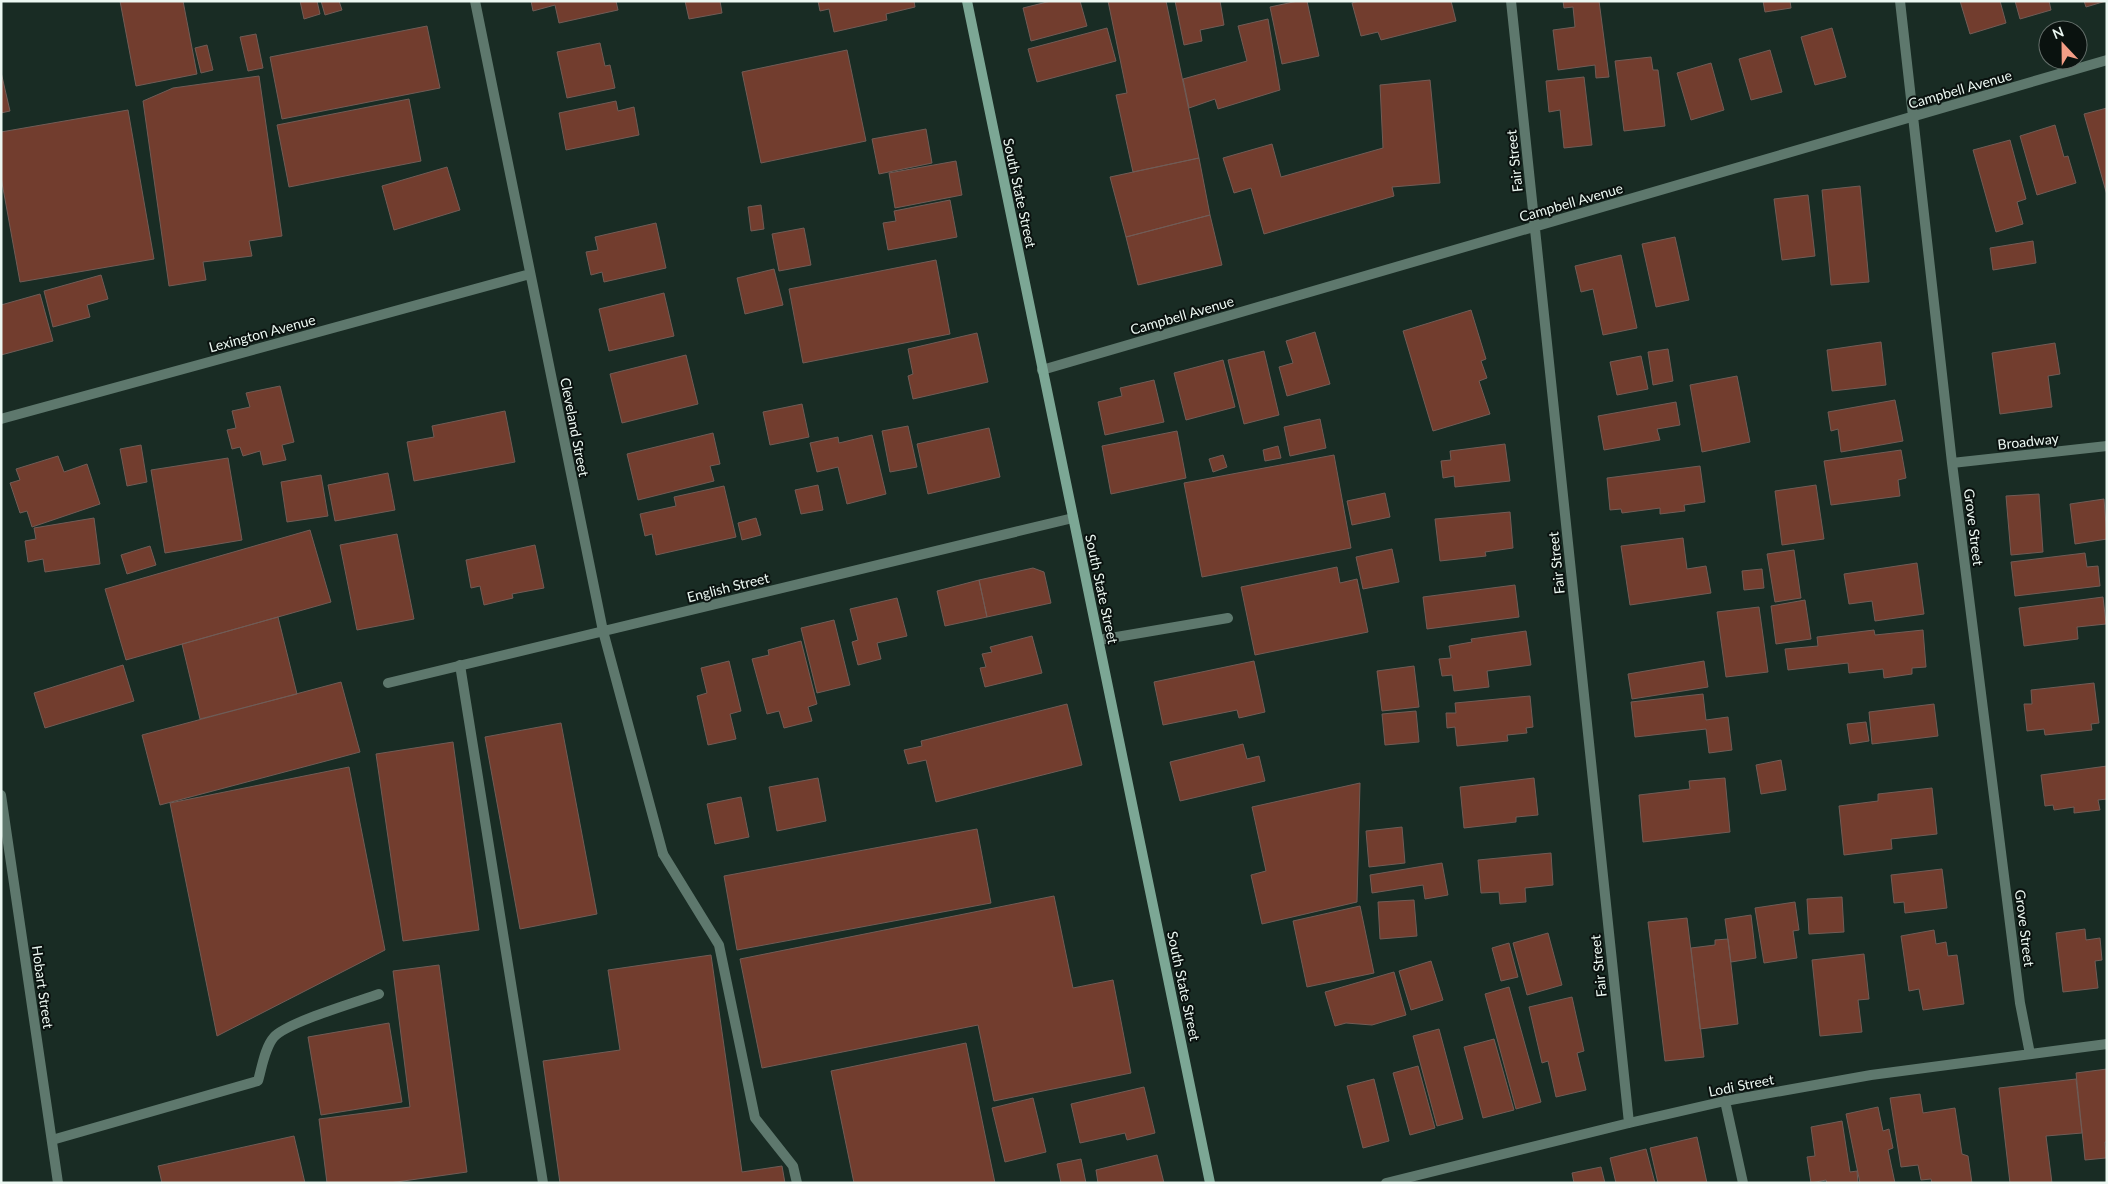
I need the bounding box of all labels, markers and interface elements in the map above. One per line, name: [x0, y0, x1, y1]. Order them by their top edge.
north arrow: [2038, 20, 2088, 70]
text: N: [2050, 23, 2066, 42]
street label: Campbell Avenue: [1906, 66, 2014, 112]
street label: Fair Street: [1502, 129, 1526, 193]
street label: South State Street: [1000, 137, 1040, 249]
street label: Campbell Avenue: [1517, 179, 1625, 225]
street label: Campbell Avenue: [1128, 292, 1236, 338]
street label: Lexington Avenue: [207, 311, 317, 355]
street label: Cleveland Street: [557, 376, 593, 478]
street label: Broadway: [1997, 429, 2060, 453]
street label: Grove Street: [1961, 487, 1987, 567]
street label: Fair Street: [1544, 531, 1568, 595]
street label: South State Street: [1082, 533, 1122, 645]
street label: English Street: [685, 569, 771, 605]
street label: Grove Street: [2012, 888, 2038, 968]
street label: South State Street: [1164, 930, 1204, 1042]
street label: Fair Street: [1586, 934, 1610, 998]
street label: Hobart Street: [29, 944, 57, 1030]
street label: Lodi Street: [1707, 1070, 1775, 1100]

